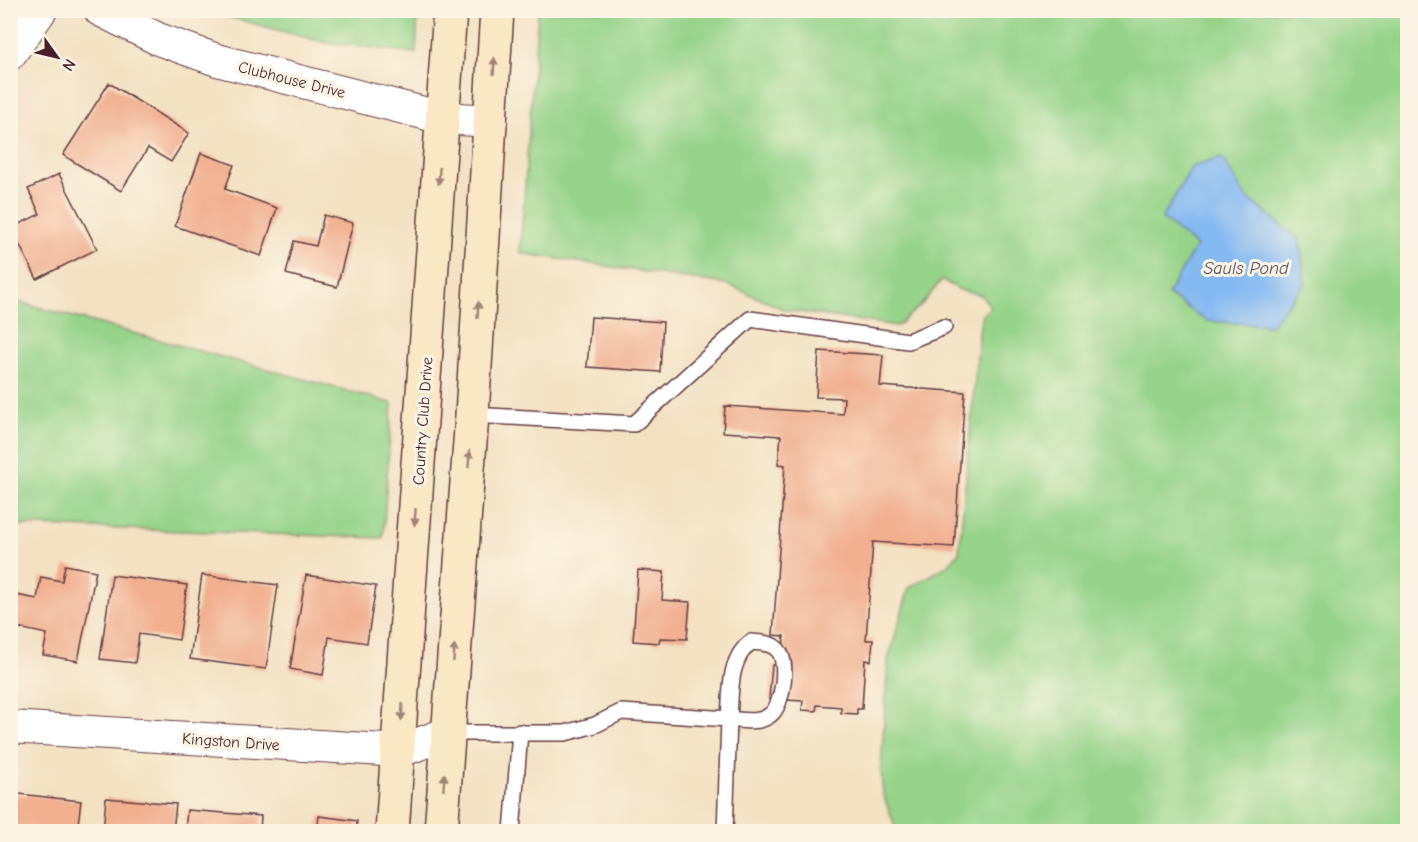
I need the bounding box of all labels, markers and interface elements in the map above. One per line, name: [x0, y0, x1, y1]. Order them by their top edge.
north arrow: [27, 27, 87, 87]
text: N: [58, 55, 79, 74]
one-way arrow: [490, 56, 499, 75]
street label: Clubhouse Drive: [236, 58, 347, 102]
one-way arrow: [434, 167, 443, 186]
water label: Sauls Pond: [1203, 258, 1289, 279]
one-way arrow: [473, 300, 483, 319]
street label: Country Club Drive: [410, 356, 436, 486]
one-way arrow: [464, 449, 474, 468]
one-way arrow: [410, 508, 420, 527]
one-way arrow: [449, 644, 459, 663]
one-way arrow: [397, 702, 407, 721]
street label: Kingston Drive: [182, 730, 280, 754]
one-way arrow: [440, 773, 449, 792]

